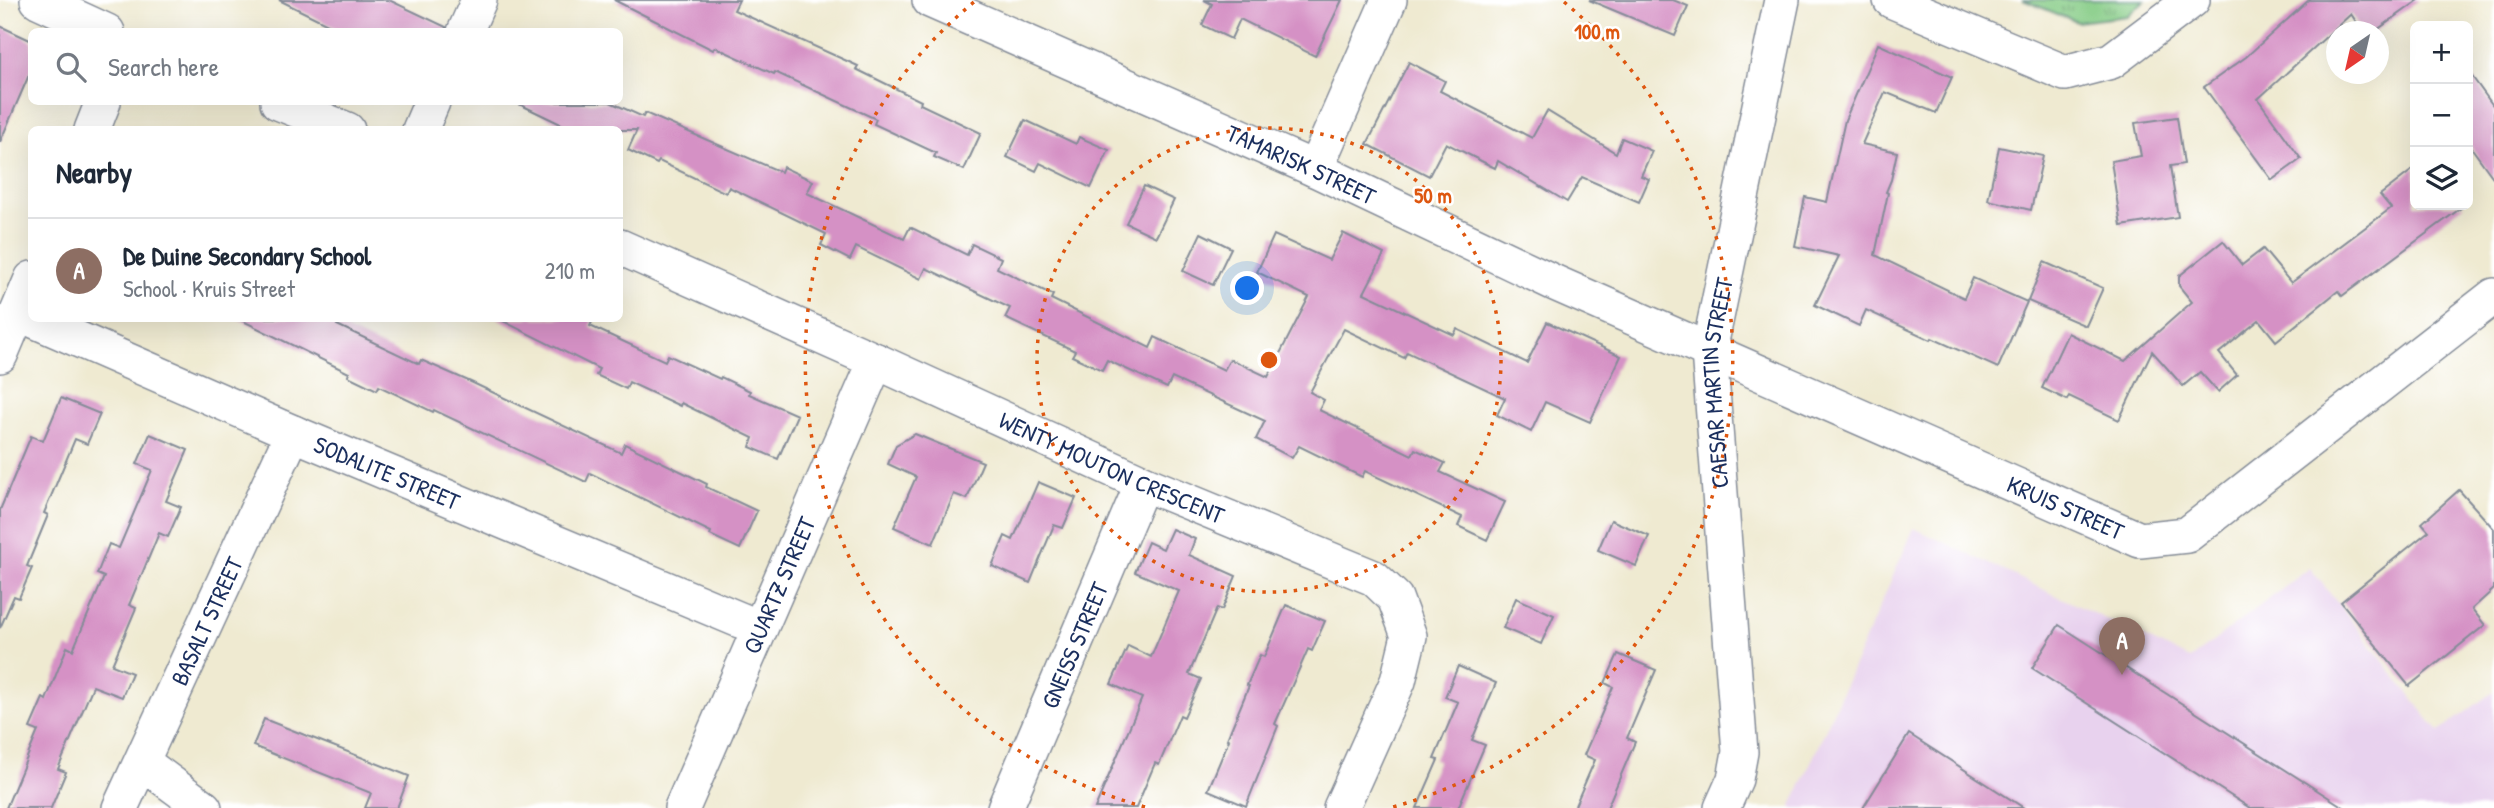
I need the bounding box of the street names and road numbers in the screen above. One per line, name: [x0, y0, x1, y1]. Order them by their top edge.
street label: TAMARISK STREET: [1222, 116, 1382, 212]
street label: CAESAR MARTIN STREET: [1693, 274, 1740, 489]
street label: WENTY MOUTON CRESCENT: [994, 404, 1230, 531]
street label: SODALITE STREET: [309, 428, 465, 517]
street label: KRUIS STREET: [2002, 468, 2130, 547]
street label: QUARTZ STREET: [735, 511, 823, 658]
street label: BASALT STREET: [163, 551, 250, 690]
street label: GNEISS STREET: [1033, 577, 1115, 713]

